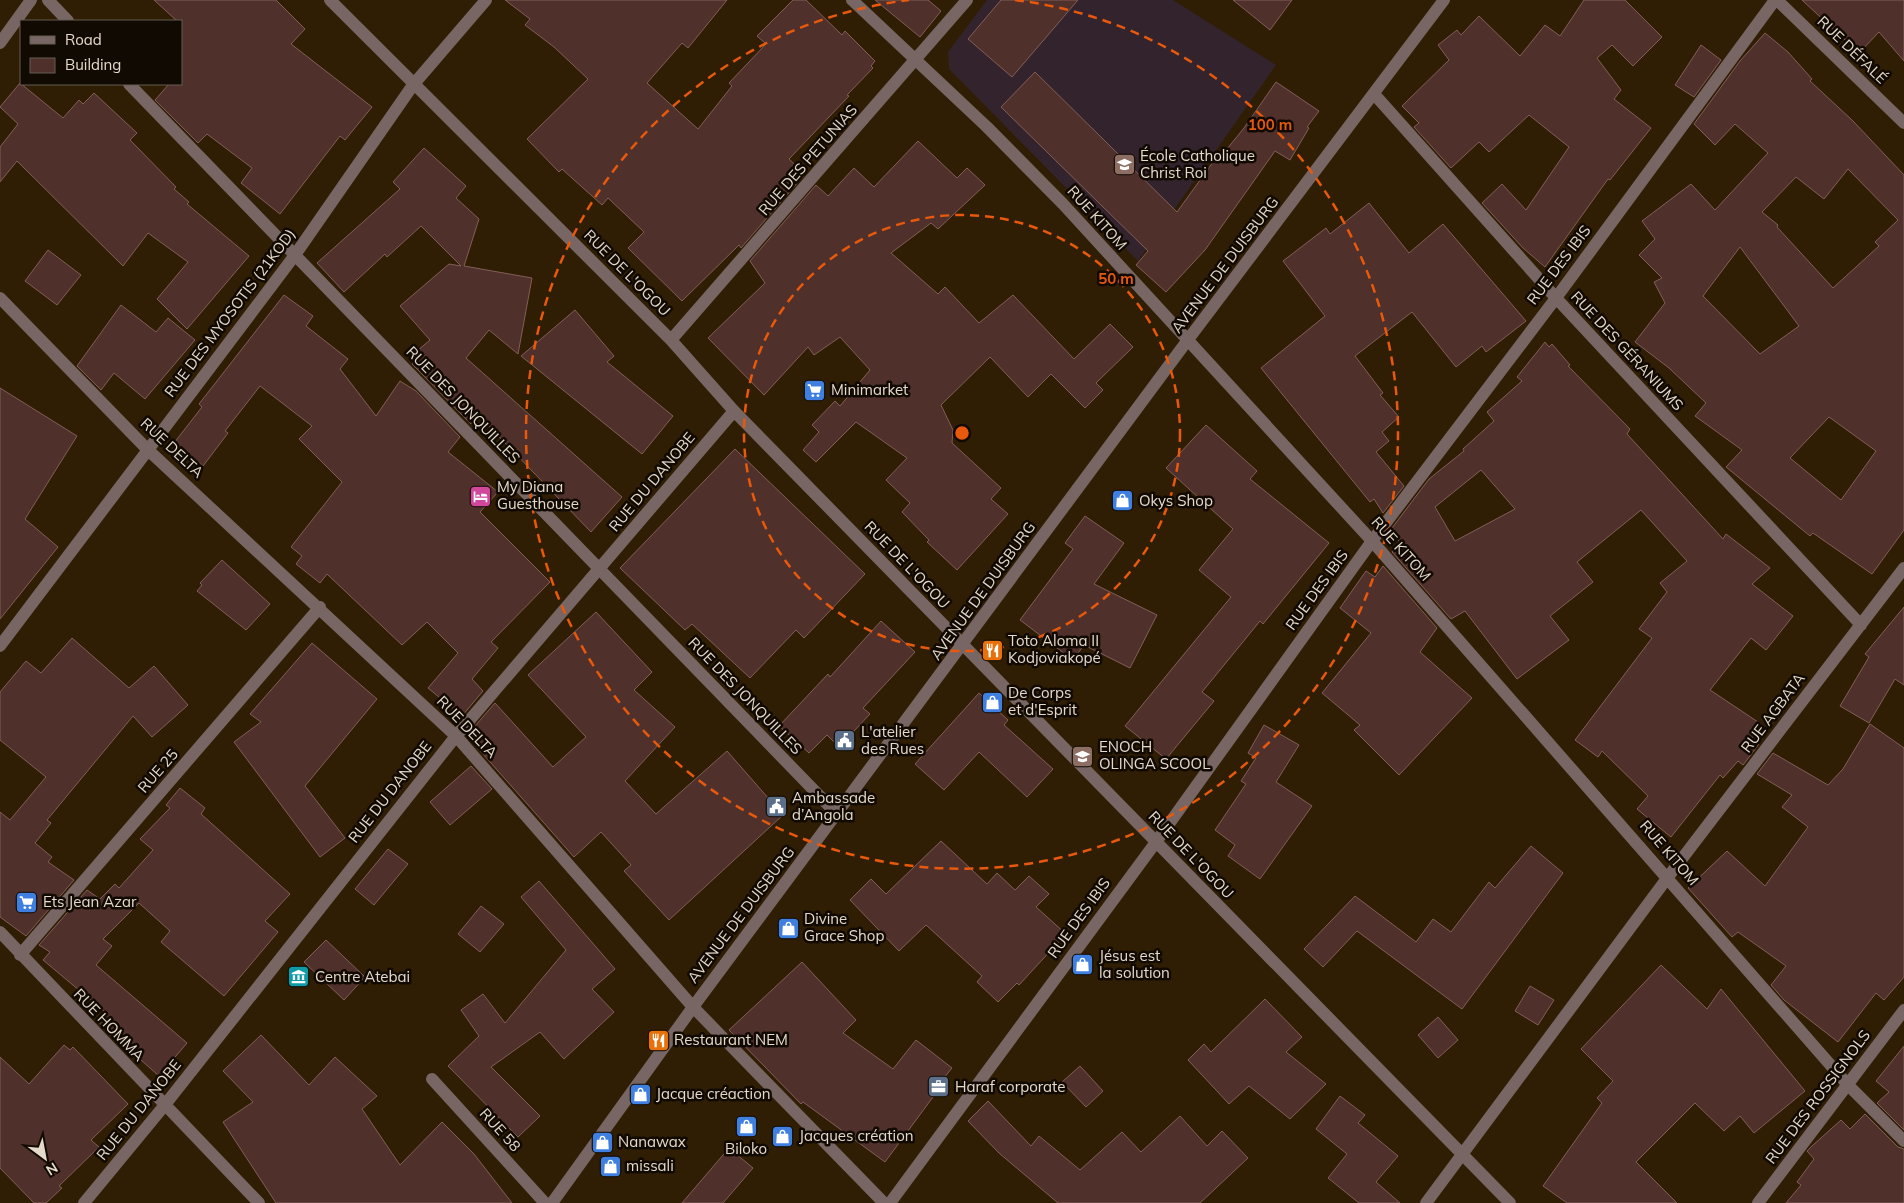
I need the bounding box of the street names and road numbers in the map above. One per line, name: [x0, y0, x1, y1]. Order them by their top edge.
street label: RUE DÉFALÉ: [1813, 12, 1891, 88]
street label: RUE DES PETUNIAS: [754, 100, 861, 219]
street label: RUE KITOM: [1063, 181, 1131, 254]
street label: AVENUE DE DUISBURG: [1167, 193, 1282, 337]
street label: RUE DES IBIS: [1523, 221, 1595, 308]
street label: RUE DES MYOSOTIS (21KOD): [160, 225, 299, 401]
street label: RUE DE L'OGOU: [580, 225, 675, 320]
street label: RUE DES GÉRANIUMS: [1567, 287, 1688, 414]
street label: RUE DES JONQUILLES: [402, 342, 524, 467]
street label: RUE DELTA: [137, 414, 208, 482]
street label: RUE DU DANOBE: [604, 428, 699, 535]
street label: RUE KITOM: [1367, 512, 1435, 585]
street label: RUE DE L'OGOU: [861, 517, 954, 612]
street label: AVENUE DE DUISBURG: [926, 518, 1039, 663]
street label: RUE DES IBIS: [1281, 546, 1352, 634]
street label: RUE DES JONQUILLES: [684, 633, 806, 758]
street label: RUE AGBATA: [1736, 669, 1809, 756]
street label: RUE DELTA: [433, 692, 502, 762]
street label: RUE DU DANOBE: [344, 737, 435, 846]
street label: RUE 25: [133, 745, 182, 797]
street label: RUE DE L'OGOU: [1145, 807, 1238, 902]
street label: RUE KITOM: [1636, 816, 1703, 889]
street label: AVENUE DE DUISBURG: [683, 843, 798, 987]
street label: RUE DES IBIS: [1043, 874, 1114, 962]
street label: RUE HOMMA: [70, 984, 149, 1065]
street label: RUE DES ROSSIGNOLS: [1761, 1026, 1874, 1167]
street label: RUE DU DANOBE: [92, 1055, 185, 1164]
street label: RUE 58: [476, 1104, 525, 1155]

